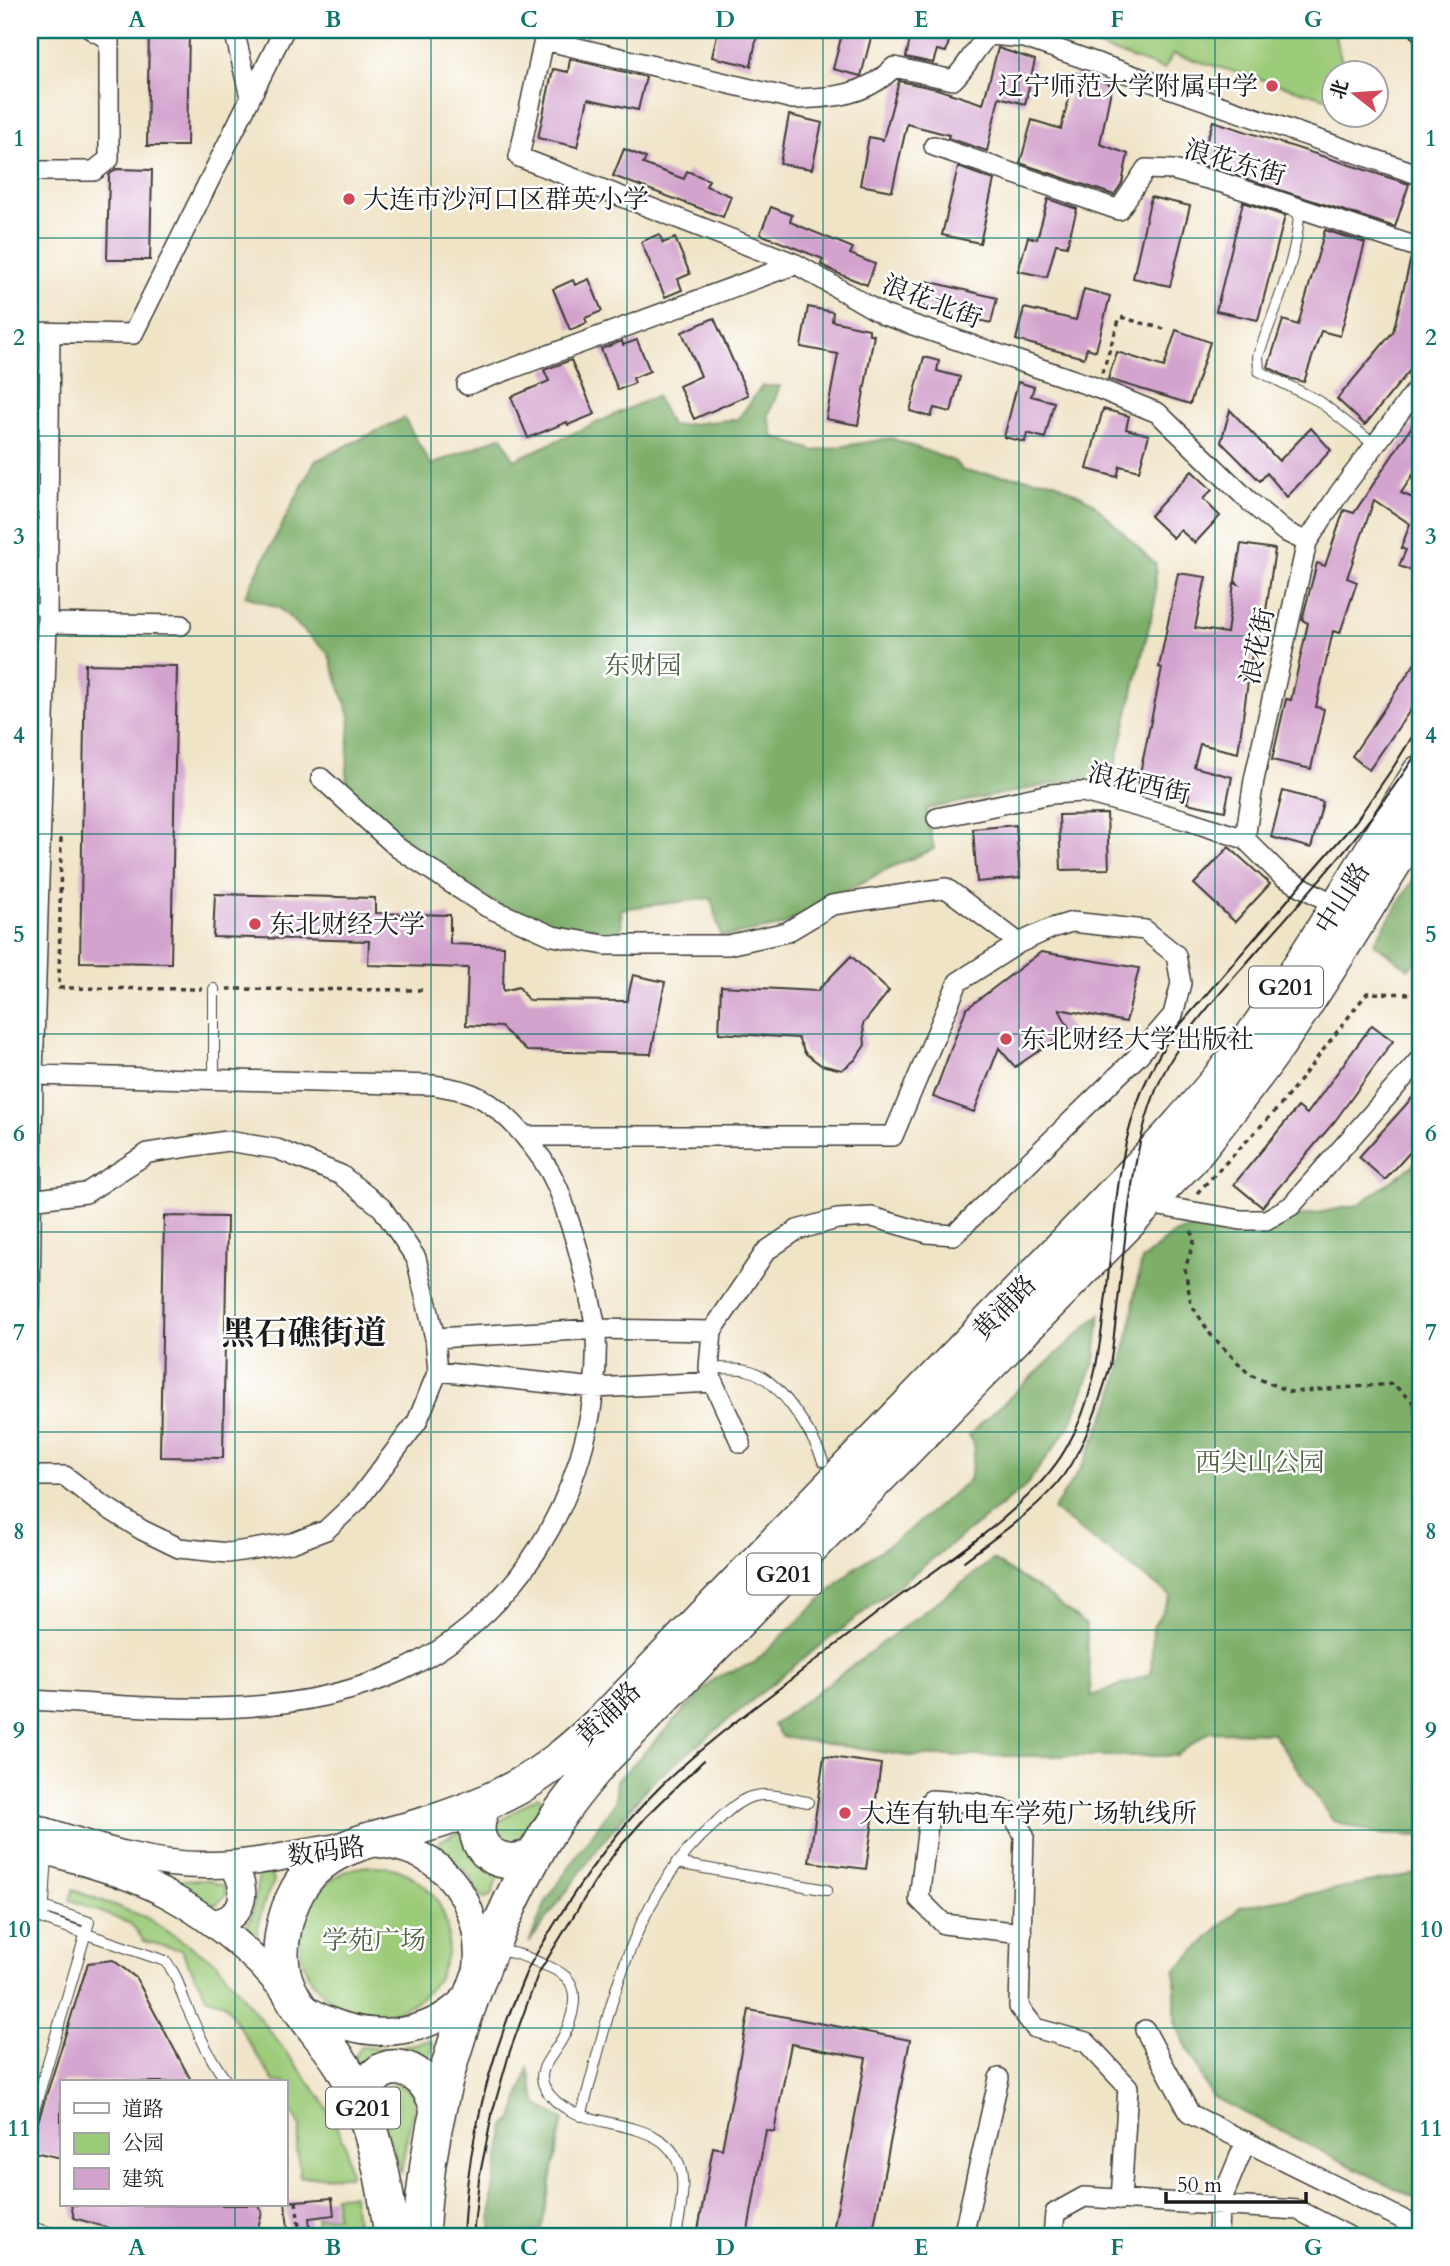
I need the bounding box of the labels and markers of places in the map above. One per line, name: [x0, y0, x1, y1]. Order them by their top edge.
place label: 辽宁师范大学附属中学: [998, 69, 1258, 104]
marker: 辽宁师范大学附属中学: [1264, 78, 1280, 94]
place label: 大连市沙河口区群英小学: [363, 182, 649, 217]
marker: 大连市沙河口区群英小学: [341, 191, 357, 207]
place label: 东北财经大学: [269, 907, 425, 942]
marker: 东北财经大学: [247, 916, 263, 932]
place label: 东北财经大学出版社: [1020, 1022, 1254, 1057]
marker: 东北财经大学出版社: [998, 1031, 1014, 1047]
place label: 大连有轨电车学苑广场轨线所: [859, 1796, 1197, 1831]
marker: 大连有轨电车学苑广场轨线所: [837, 1805, 853, 1821]

